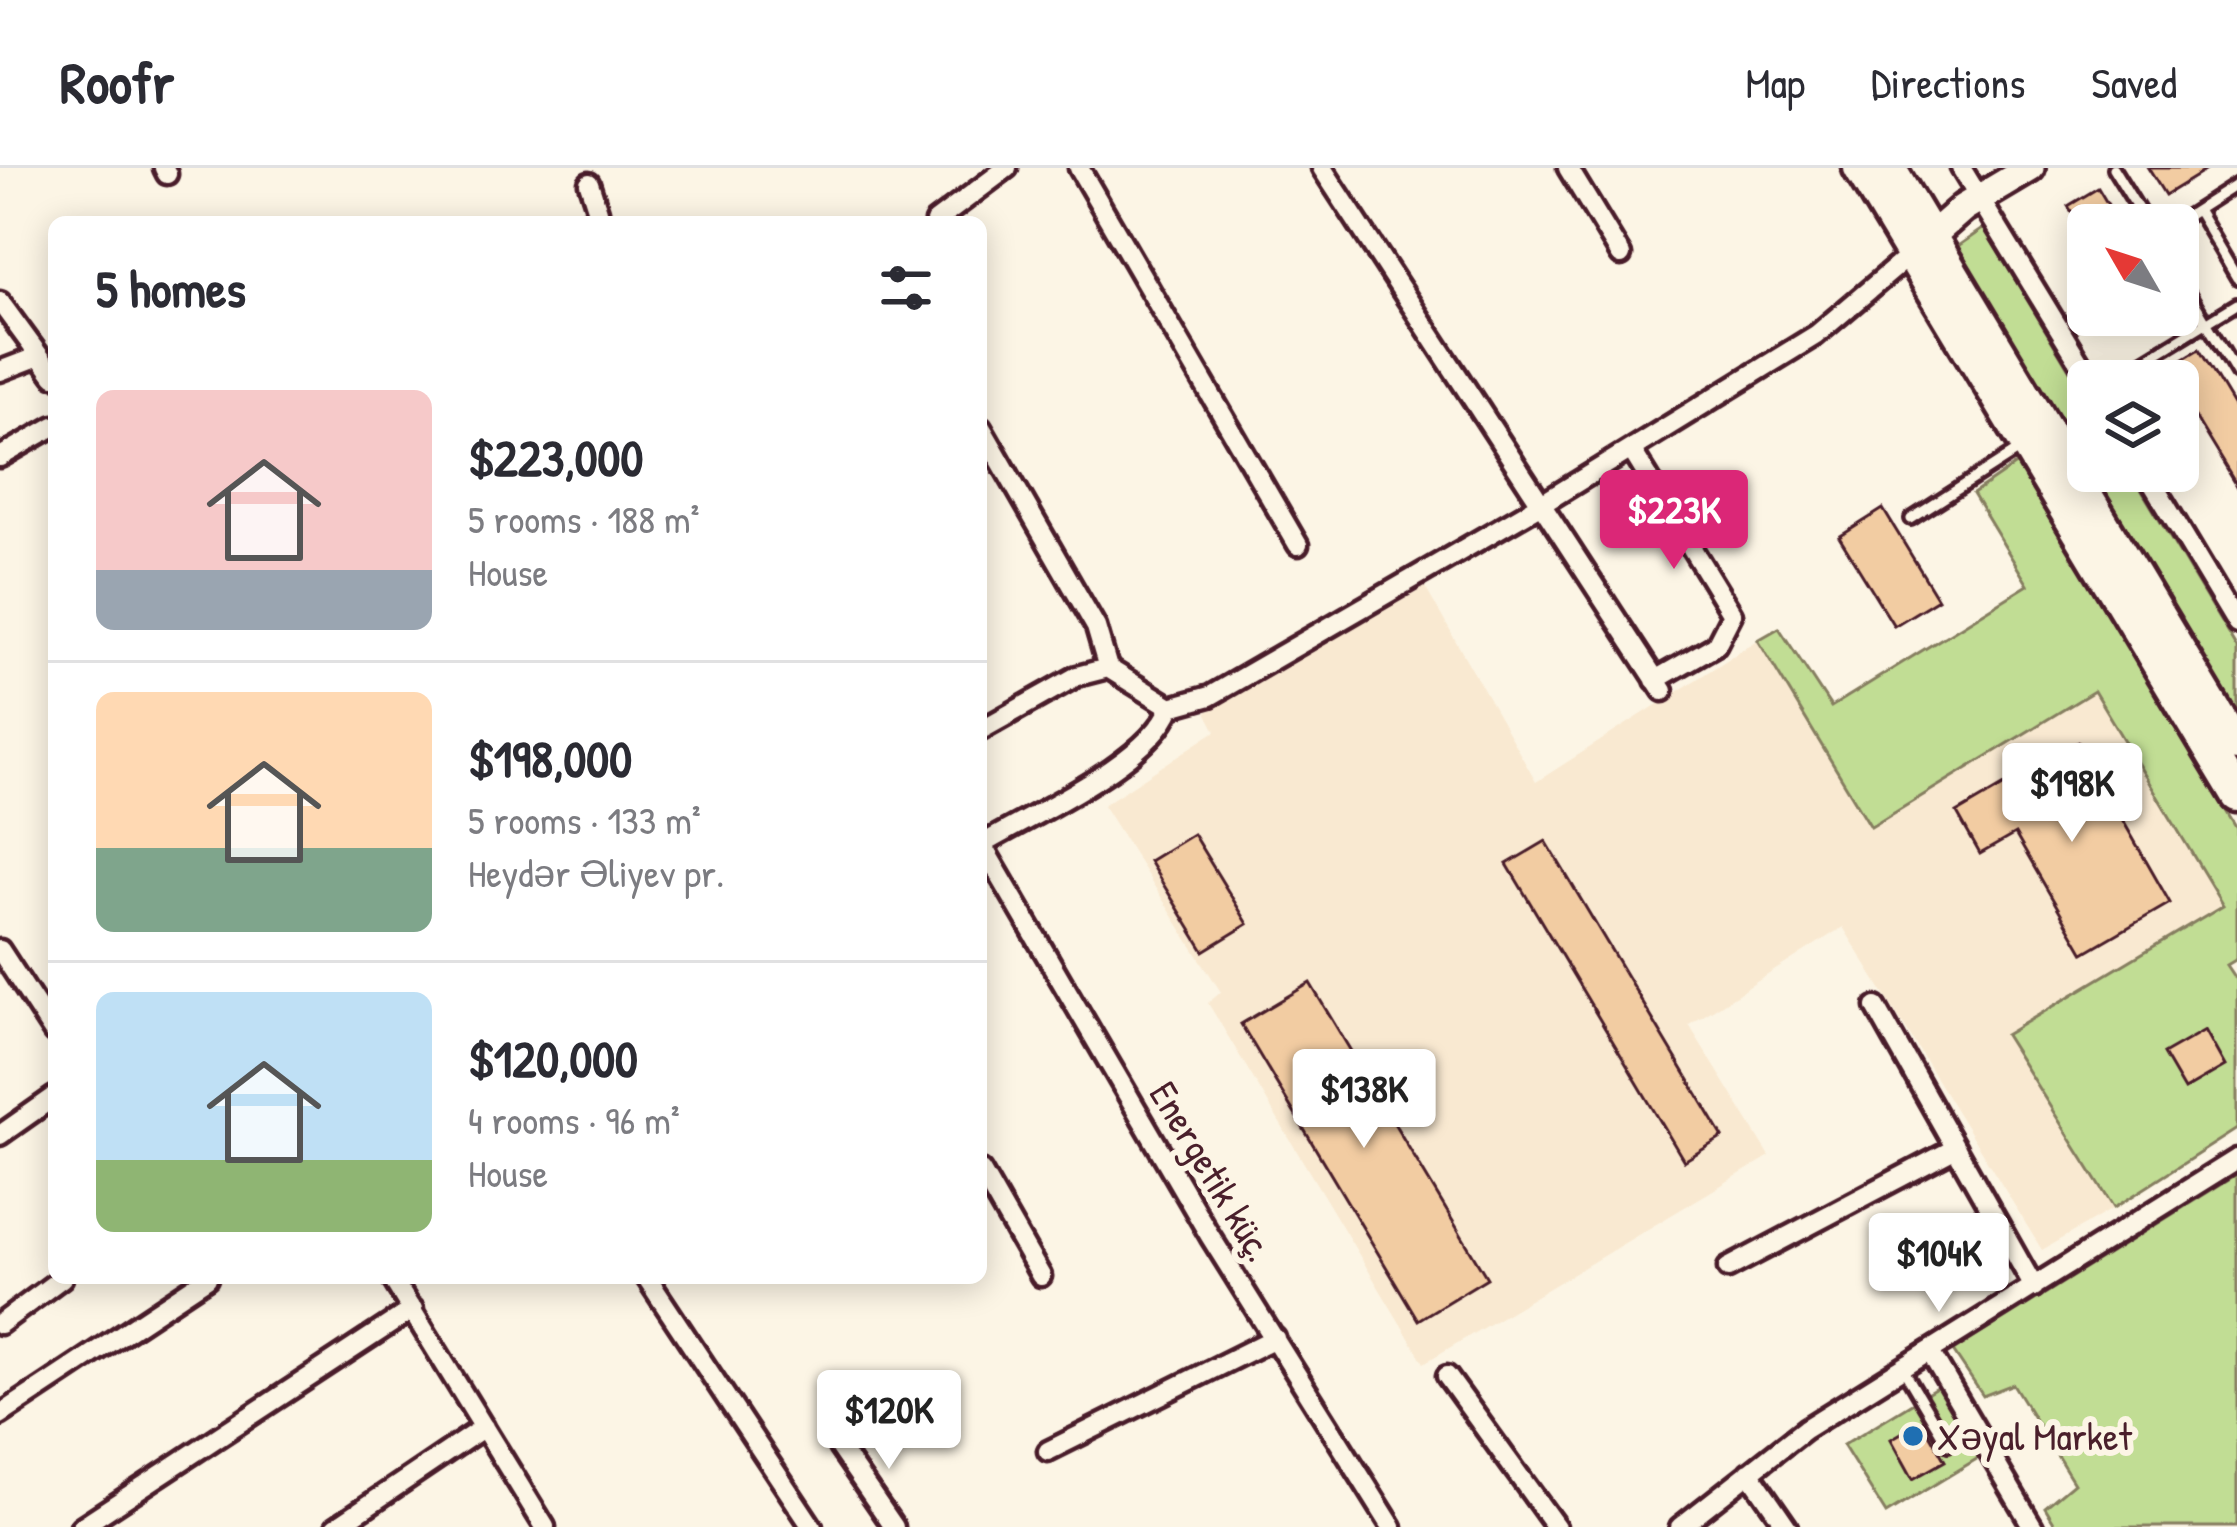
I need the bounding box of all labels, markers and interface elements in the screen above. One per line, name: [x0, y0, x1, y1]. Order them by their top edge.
text: Roofr: [60, 44, 174, 121]
text: Map: [1745, 54, 1805, 111]
text: Directions: [1871, 54, 2025, 111]
text: Saved: [2091, 54, 2177, 111]
north arrow: [2067, 204, 2199, 336]
map controls: [2067, 204, 2199, 492]
text: 5 homes: [96, 254, 246, 323]
icon: filters: [873, 255, 939, 321]
button: layers: [2067, 360, 2199, 492]
text: $223,000: [468, 423, 643, 492]
icon: home: [192, 438, 336, 582]
pin: $223K: [1590, 470, 1758, 572]
text: $223K: [1627, 482, 1721, 535]
text: 5 rooms · 188 m²: [468, 492, 700, 545]
text: House: [468, 545, 548, 598]
text: $198,000: [468, 724, 632, 793]
icon: home: [192, 740, 336, 884]
pin: $198K: [1988, 743, 2156, 845]
text: $198K: [2029, 755, 2115, 808]
text: 5 rooms · 133 m²: [468, 793, 701, 846]
text: Heydər Əliyev pr.: [468, 846, 724, 899]
text: $120,000: [468, 1024, 638, 1093]
icon: home: [192, 1040, 336, 1184]
pin: $138K: [1280, 1049, 1448, 1151]
text: $138K: [1320, 1061, 1408, 1114]
street label: Energetik küç.: [1138, 1071, 1287, 1270]
text: 4 rooms · 96 m²: [468, 1093, 680, 1146]
text: House: [468, 1146, 548, 1199]
pin: $104K: [1855, 1213, 2023, 1315]
text: $104K: [1896, 1225, 1982, 1278]
pin: $120K: [805, 1370, 973, 1472]
text: $120K: [844, 1382, 934, 1435]
place label: Xəyal Market: [1937, 1409, 2132, 1462]
marker: Xəyal Market: [1900, 1423, 1926, 1449]

